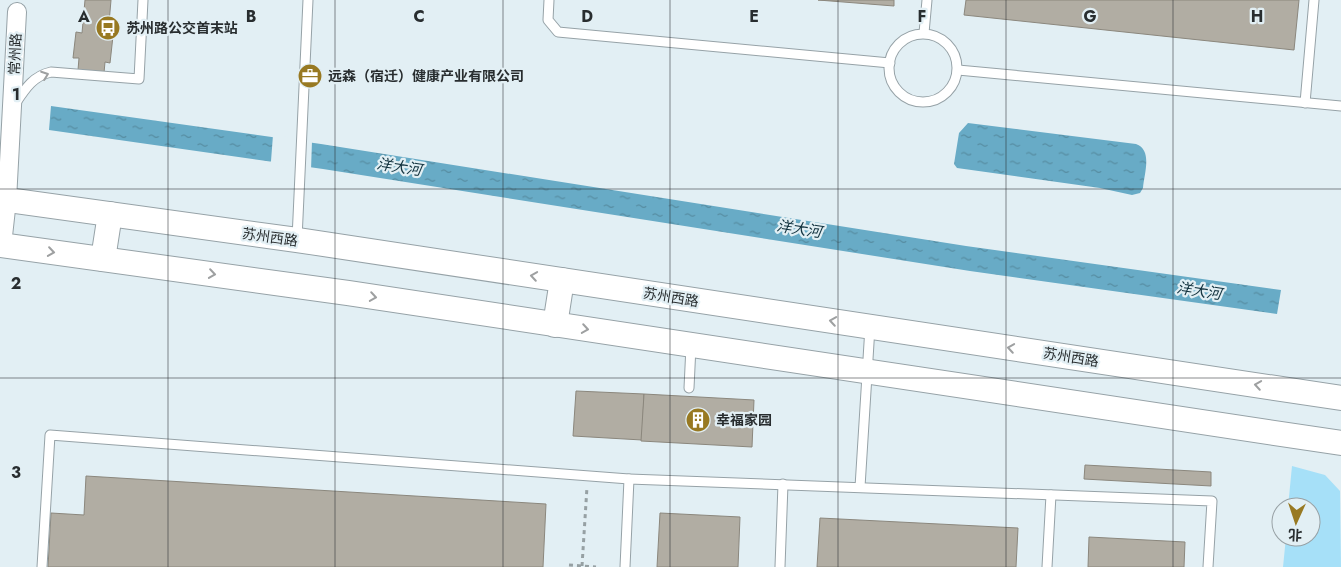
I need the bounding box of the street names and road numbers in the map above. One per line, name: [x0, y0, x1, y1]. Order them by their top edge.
street label: 常州路: [4, 33, 26, 75]
street label: 苏州西路: [241, 223, 299, 251]
street label: 苏州西路: [642, 283, 700, 311]
street label: 苏州西路: [1042, 343, 1100, 371]

